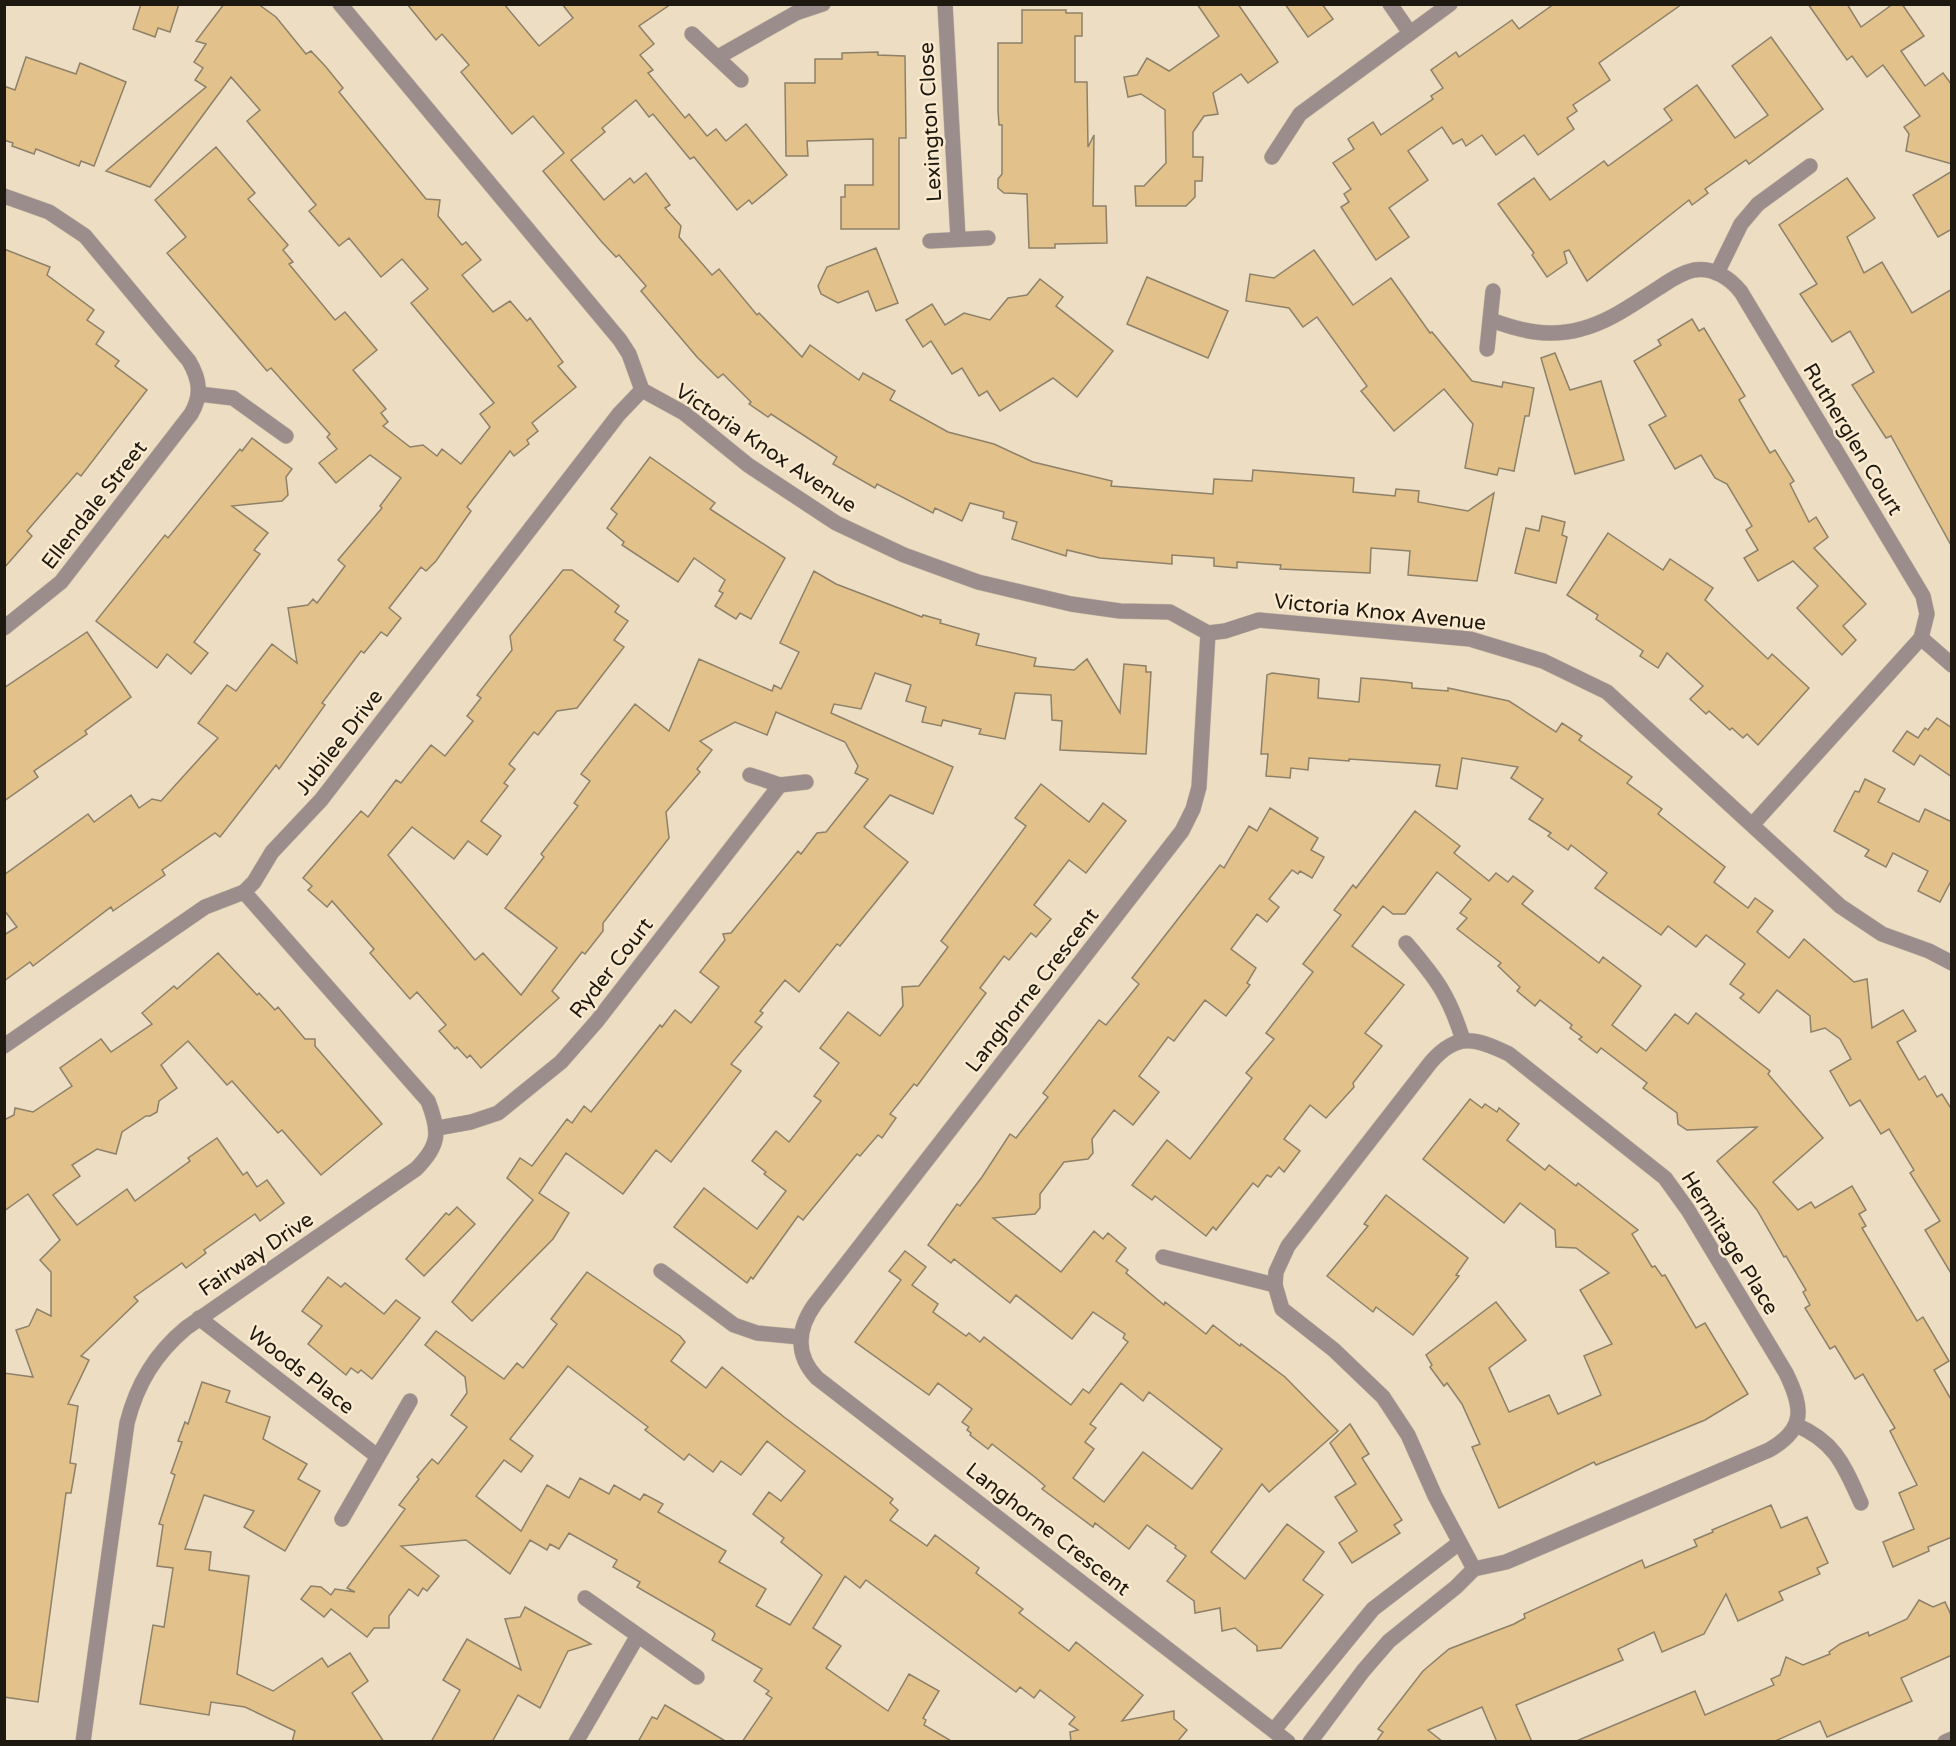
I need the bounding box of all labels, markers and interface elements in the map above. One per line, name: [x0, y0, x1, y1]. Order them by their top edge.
street label: Lexington Close: [914, 41, 947, 202]
street label: Rutherglen Court: [1797, 359, 1908, 520]
street label: Victoria Knox Avenue: [670, 378, 861, 518]
street label: Ellendale Street: [36, 436, 152, 575]
street label: Victoria Knox Avenue: [1273, 589, 1487, 636]
street label: Jubilee Drive: [290, 684, 388, 800]
street label: Langhorne Crescent: [961, 903, 1104, 1077]
street label: Ryder Court: [564, 913, 658, 1024]
street label: Hermitage Place: [1675, 1167, 1784, 1320]
street label: Fairway Drive: [194, 1207, 318, 1302]
street label: Woods Place: [242, 1321, 359, 1420]
street label: Langhorne Crescent: [961, 1458, 1135, 1601]

